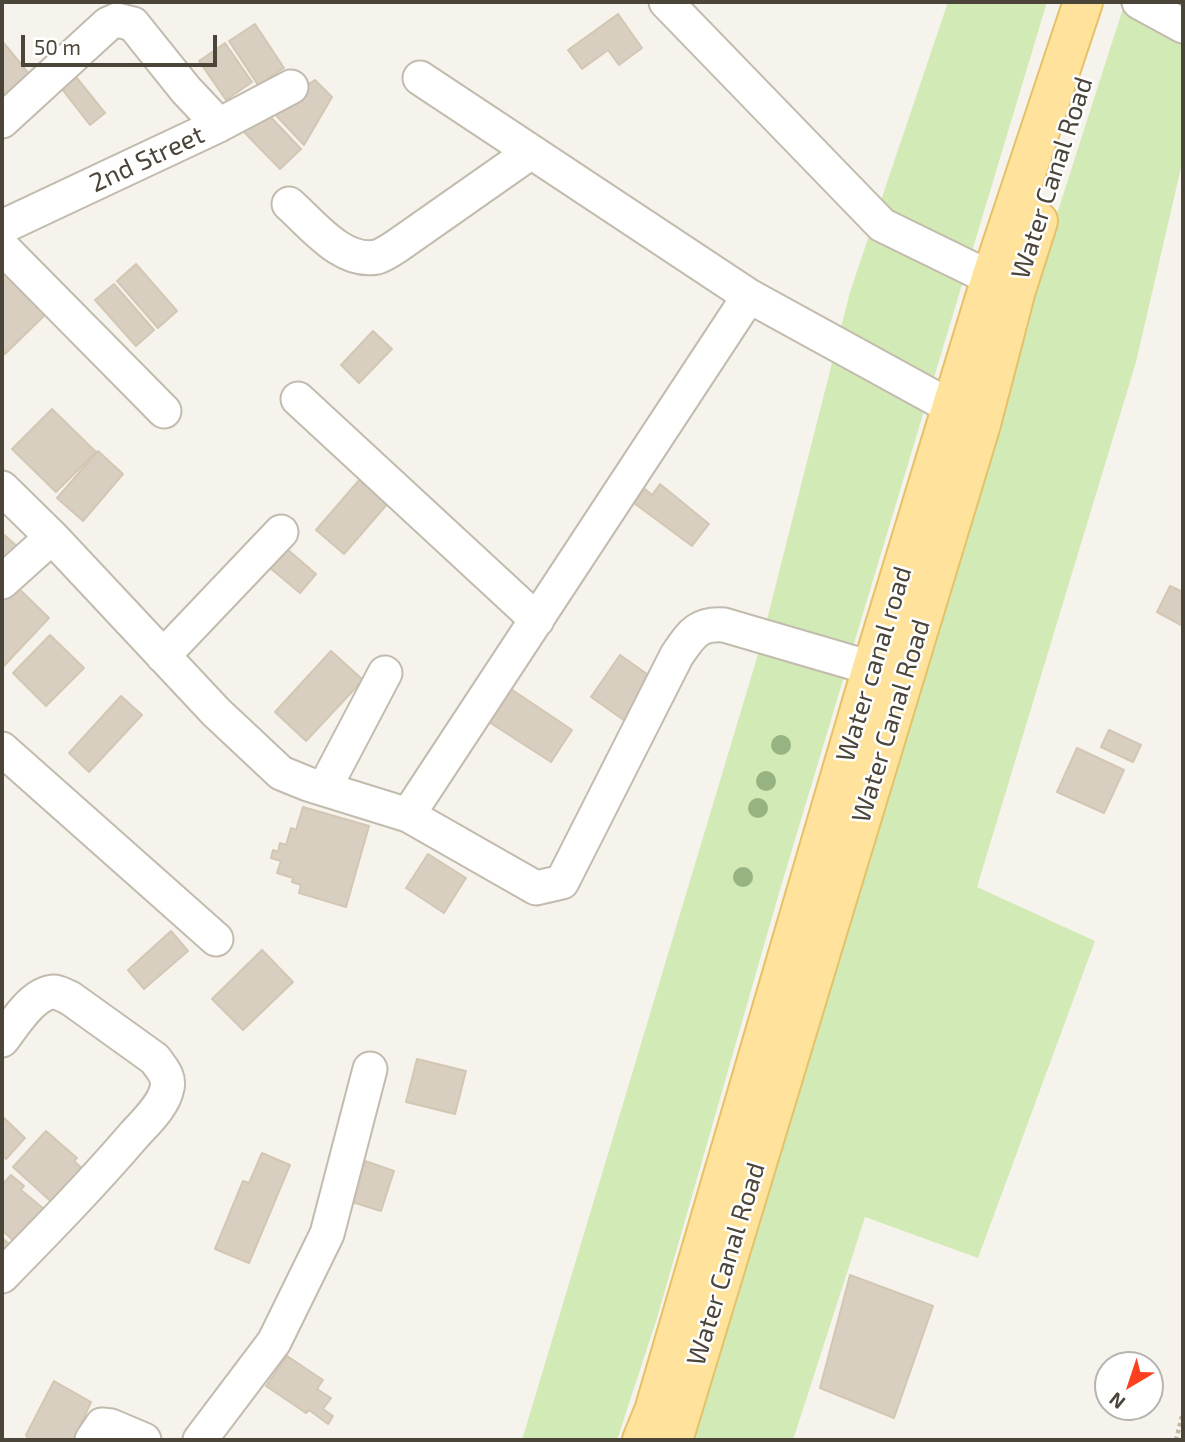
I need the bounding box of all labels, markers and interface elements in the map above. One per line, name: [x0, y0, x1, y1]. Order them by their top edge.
scale bar: [24, 21, 220, 65]
text: 50 m: [34, 34, 81, 59]
street label: Water Canal Road: [1005, 73, 1099, 283]
street label: 2nd Street: [85, 119, 209, 199]
street label: Water canal road: [829, 563, 919, 765]
street label: Water Canal Road: [845, 616, 937, 826]
street label: Water Canal Road: [680, 1159, 772, 1369]
north arrow: [1094, 1351, 1164, 1421]
text: N: [1104, 1388, 1129, 1414]

